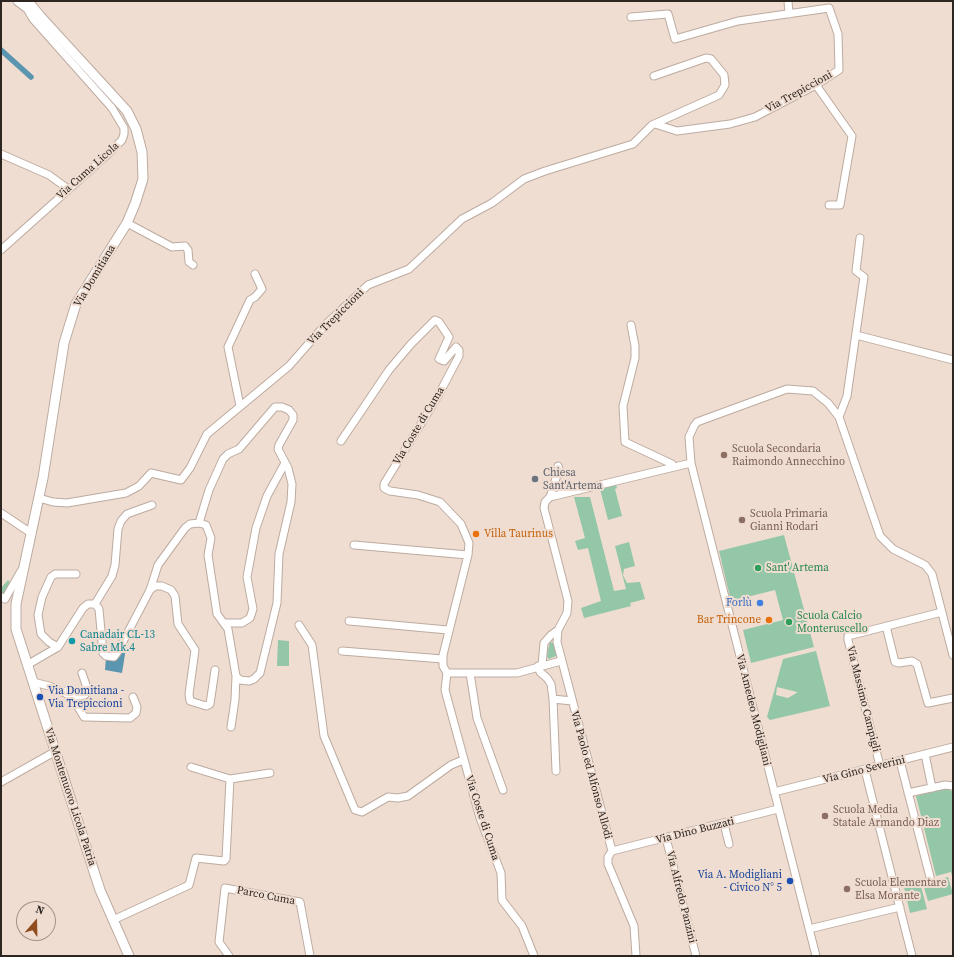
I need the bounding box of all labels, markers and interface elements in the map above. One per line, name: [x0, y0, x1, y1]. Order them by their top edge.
street label: Via Trepiccioni: [763, 68, 835, 116]
street label: Via Cuma Licola: [54, 139, 122, 203]
street label: Via Domitiana: [71, 243, 119, 309]
street label: Via Trepiccioni: [305, 286, 367, 348]
street label: Via Coste di Cuma: [390, 385, 448, 467]
place label: Scuola Secondaria Raimondo Annecchino: [732, 442, 845, 468]
marker: Scuola Secondaria Raimondo Annecchino: [719, 450, 729, 460]
place label: Chiesa Sant'Artema: [543, 466, 602, 492]
marker: Chiesa Sant'Artema: [530, 474, 540, 484]
place label: Scuola Primaria Gianni Rodari: [750, 507, 828, 533]
marker: Scuola Primaria Gianni Rodari: [737, 515, 747, 525]
place label: Villa Taurinus: [484, 527, 553, 541]
marker: Villa Taurinus: [471, 529, 481, 539]
place label: Sant' Artema: [766, 561, 829, 575]
marker: Sant' Artema: [753, 563, 763, 573]
place label: Forlù: [726, 596, 752, 610]
marker: Forlù: [755, 598, 765, 608]
place label: Scuola Calcio Monteruscello: [797, 609, 868, 635]
place label: Bar Trincone: [697, 613, 761, 627]
marker: Bar Trincone: [764, 615, 774, 625]
marker: Scuola Calcio Monteruscello: [784, 617, 794, 627]
place label: Canadair CL-13 Sabre Mk.4: [80, 628, 155, 654]
marker: Canadair CL-13 Sabre Mk.4: [67, 636, 77, 646]
street label: Via Massimo Campigli: [843, 644, 883, 754]
street label: Via Amedeo Modigliani: [733, 653, 773, 767]
place label: Via Domitiana - Via Trepiccioni: [48, 684, 124, 710]
marker: Via Domitiana - Via Trepiccioni: [35, 692, 45, 702]
street label: Via Paolo ed Alfonso Allodi: [567, 709, 615, 841]
street label: Via Montenuovo Licola Patria: [41, 726, 99, 868]
street label: Via Gino Severini: [821, 753, 907, 787]
street label: Via Coste di Cuma: [462, 774, 502, 862]
place label: Scuola Media Statale Armando Diaz: [833, 803, 939, 829]
marker: Scuola Media Statale Armando Diaz: [820, 811, 830, 821]
street label: Via Dino Buzzati: [654, 815, 736, 847]
street label: Via Alfredo Panzini: [663, 849, 699, 945]
place label: Via A. Modigliani - Civico N° 5: [697, 868, 782, 894]
marker: Via A. Modigliani - Civico N° 5: [785, 876, 795, 886]
place label: Scuola Elementare Elsa Morante: [855, 876, 946, 902]
street label: Parco Cuma: [236, 884, 296, 908]
marker: Scuola Elementare Elsa Morante: [842, 884, 852, 894]
north arrow: [16, 901, 56, 941]
text: N: [34, 902, 46, 919]

